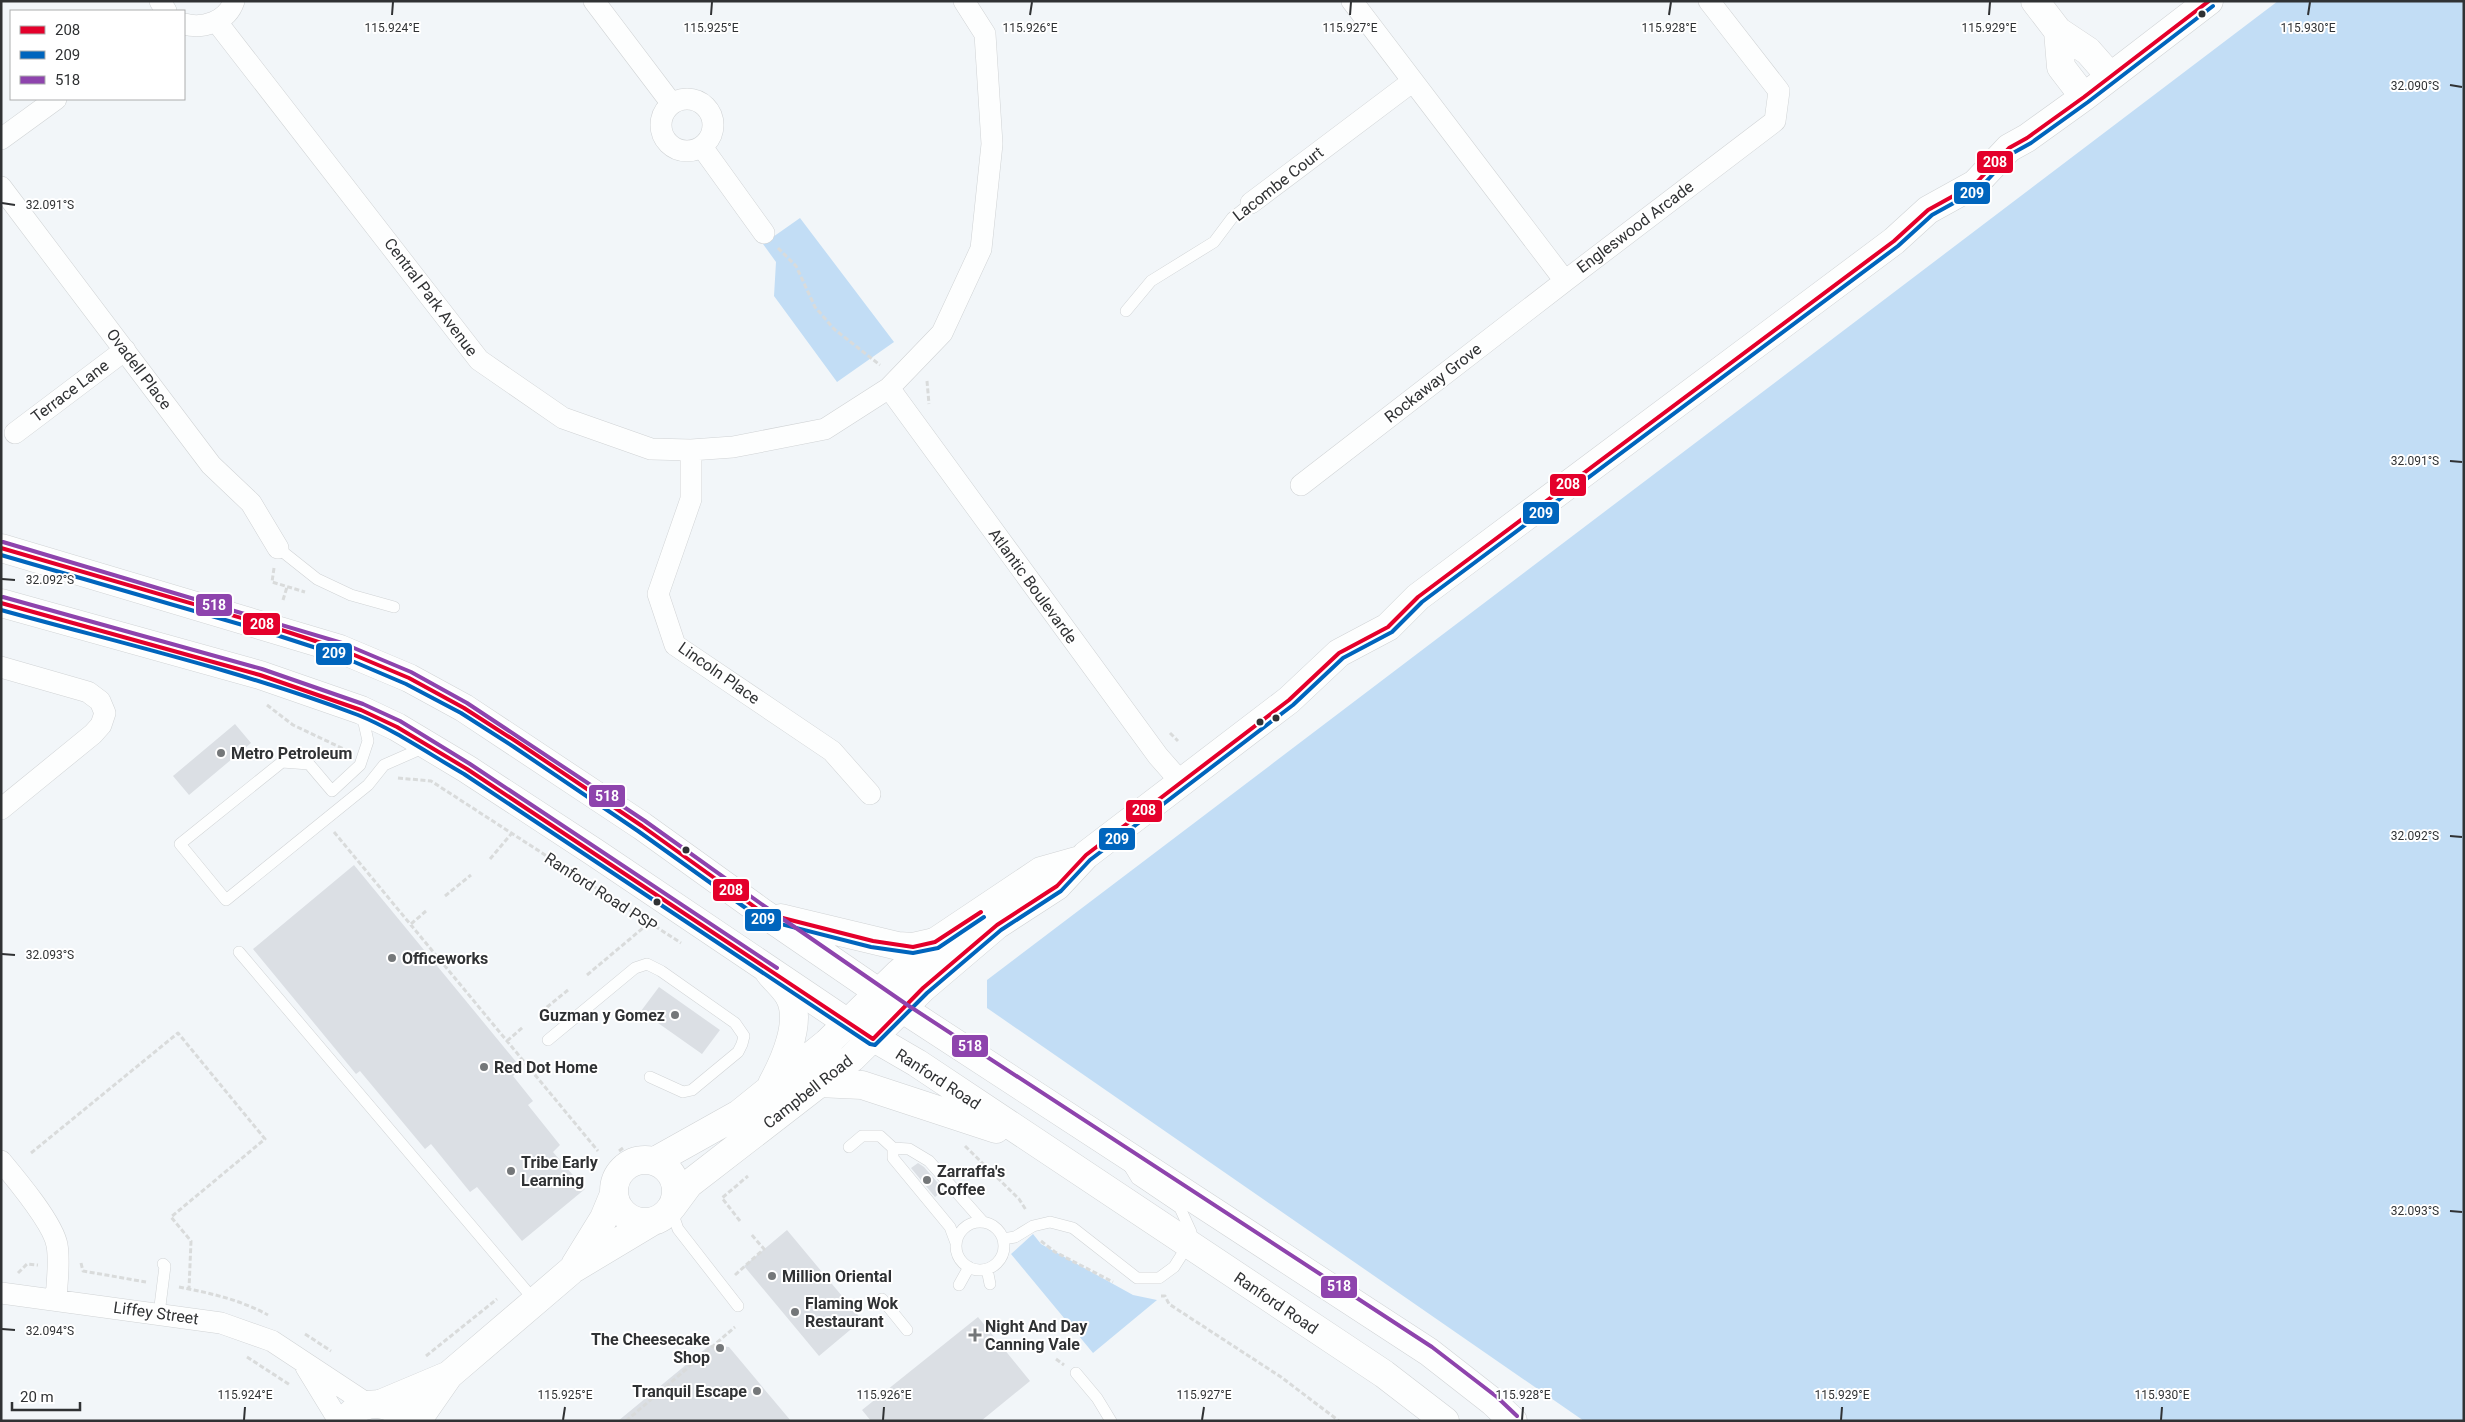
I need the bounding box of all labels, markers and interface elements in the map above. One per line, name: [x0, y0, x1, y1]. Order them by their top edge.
unlabelled marker: [2197, 9, 2207, 19]
legend: [10, 10, 185, 100]
text: 208: [55, 21, 80, 39]
text: 115.924°E: [365, 21, 420, 35]
text: 115.925°E: [684, 21, 739, 35]
text: 115.926°E: [1003, 21, 1058, 35]
text: 115.927°E: [1323, 21, 1378, 35]
text: 115.928°E: [1642, 21, 1697, 35]
text: 115.929°E: [1962, 21, 2017, 35]
text: 115.930°E: [2281, 21, 2336, 35]
text: 209: [55, 46, 80, 64]
text: 518: [55, 71, 80, 89]
text: 32.090°S: [2391, 79, 2439, 93]
street label: Lacombe Court: [1229, 143, 1327, 225]
line badge: 208: [1976, 150, 2014, 174]
text: 208: [1983, 154, 2007, 170]
street label: Engleswood Arcade: [1573, 177, 1697, 277]
line badge: 209: [1953, 181, 1991, 205]
text: 209: [1960, 185, 1984, 201]
text: 32.091°S: [26, 198, 74, 212]
street label: Central Park Avenue: [380, 234, 482, 360]
street label: Ovadell Place: [102, 325, 176, 413]
street label: Rockaway Grove: [1381, 339, 1485, 427]
street label: Terrace Lane: [28, 356, 112, 426]
text: 32.091°S: [2391, 454, 2439, 468]
line badge: 208: [1549, 473, 1587, 497]
text: 208: [1556, 476, 1580, 492]
line badge: 209: [1522, 501, 1560, 525]
text: 209: [1529, 505, 1553, 521]
street label: Atlantic Boulevarde: [985, 525, 1081, 647]
text: 32.092°S: [26, 573, 74, 587]
line badge: 518: [195, 593, 233, 617]
text: 518: [202, 597, 226, 613]
line badge: 208: [242, 612, 281, 636]
text: 208: [250, 616, 274, 632]
street label: Lincoln Place: [675, 638, 763, 708]
line badge: 209: [315, 642, 353, 666]
text: 209: [322, 645, 346, 661]
unlabelled marker: [1271, 713, 1281, 723]
unlabelled marker: [1255, 717, 1265, 727]
place label: Metro Petroleum: [231, 744, 352, 763]
marker: Metro Petroleum: [215, 747, 227, 759]
line badge: 518: [588, 784, 626, 808]
text: 518: [595, 788, 619, 804]
line badge: 208: [1125, 799, 1163, 823]
text: 208: [1132, 802, 1156, 818]
line badge: 209: [1098, 827, 1136, 851]
text: 32.092°S: [2391, 829, 2439, 843]
text: 209: [1105, 831, 1129, 847]
unlabelled marker: [681, 845, 691, 855]
street label: Ranford Road PSP: [541, 848, 661, 936]
line badge: 208: [712, 878, 750, 902]
text: 208: [719, 882, 743, 898]
unlabelled marker: [652, 897, 662, 907]
line badge: 209: [744, 908, 782, 932]
text: 209: [751, 911, 775, 927]
text: 32.093°S: [26, 948, 74, 962]
place label: Officeworks: [402, 949, 488, 968]
marker: Officeworks: [386, 952, 398, 964]
place label: Guzman y Gomez: [539, 1006, 665, 1025]
marker: Guzman y Gomez: [669, 1009, 681, 1021]
line badge: 518: [951, 1034, 989, 1058]
text: 518: [958, 1038, 982, 1054]
street label: Ranford Road: [892, 1045, 984, 1113]
street label: Campbell Road: [760, 1051, 856, 1133]
place label: Red Dot Home: [494, 1058, 598, 1077]
marker: Red Dot Home: [478, 1061, 490, 1073]
place label: Tribe Early Learning: [521, 1153, 599, 1190]
place label: Zarraffa's Coffee: [937, 1162, 1005, 1199]
marker: Tribe Early Learning: [505, 1165, 517, 1177]
marker: Zarraffa's Coffee: [921, 1174, 933, 1186]
text: 32.093°S: [2391, 1204, 2439, 1218]
place label: Million Oriental: [782, 1267, 892, 1286]
street label: Ranford Road: [1230, 1268, 1322, 1338]
marker: Million Oriental: [766, 1270, 778, 1282]
line badge: 518: [1320, 1275, 1358, 1299]
text: 518: [1327, 1278, 1351, 1294]
place label: Flaming Wok Restaurant: [805, 1294, 899, 1331]
street label: Liffey Street: [112, 1298, 200, 1328]
marker: Flaming Wok Restaurant: [789, 1306, 801, 1318]
place label: Night And Day Canning Vale: [985, 1317, 1088, 1354]
text: 32.094°S: [26, 1324, 74, 1338]
marker: Night And Day Canning Vale: [969, 1329, 981, 1341]
place label: The Cheesecake Shop: [591, 1330, 710, 1367]
marker: The Cheesecake Shop: [714, 1342, 726, 1354]
scale bar: [12, 1380, 80, 1412]
place label: Tranquil Escape: [632, 1382, 747, 1401]
marker: Tranquil Escape: [751, 1385, 763, 1397]
text: 20 m: [20, 1388, 54, 1406]
text: 115.924°E: [218, 1388, 273, 1402]
text: 115.925°E: [538, 1388, 593, 1402]
text: 115.926°E: [857, 1388, 912, 1402]
text: 115.927°E: [1177, 1388, 1232, 1402]
text: 115.928°E: [1496, 1388, 1551, 1402]
text: 115.929°E: [1815, 1388, 1870, 1402]
text: 115.930°E: [2135, 1388, 2190, 1402]

